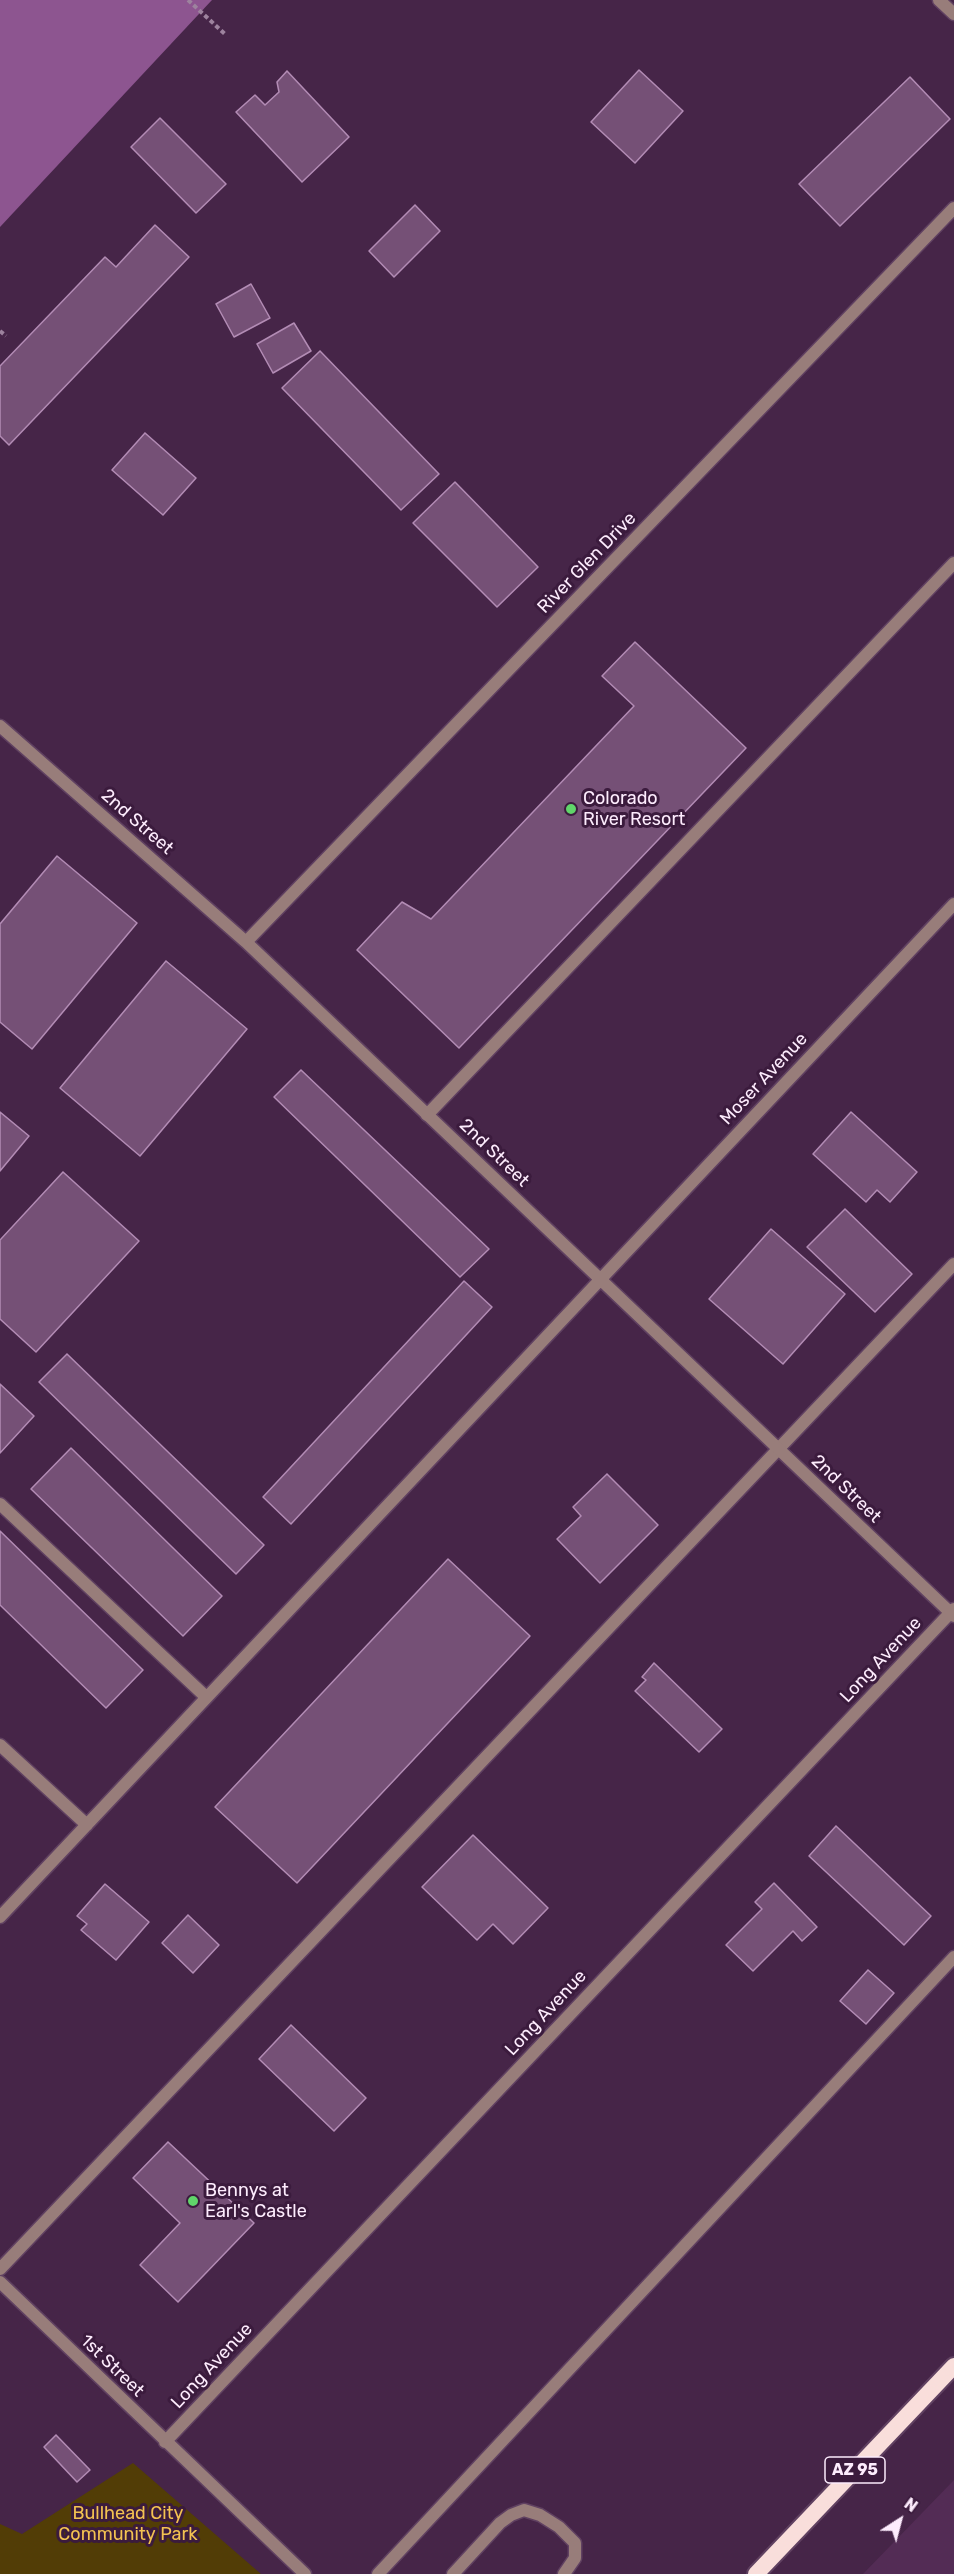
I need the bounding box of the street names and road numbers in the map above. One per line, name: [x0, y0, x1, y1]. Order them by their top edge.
street label: River Glen Drive: [533, 508, 641, 618]
street label: 2nd Street: [96, 785, 178, 859]
street label: Moser Avenue: [716, 1028, 812, 1130]
street label: 2nd Street: [455, 1114, 533, 1192]
street label: 2nd Street: [807, 1450, 885, 1528]
street label: Long Avenue: [836, 1613, 926, 1707]
street label: Long Avenue: [501, 1966, 591, 2060]
street label: Long Avenue: [167, 2319, 257, 2413]
street label: 1st Street: [76, 2330, 148, 2402]
road number: AZ 95: [825, 2457, 885, 2483]

